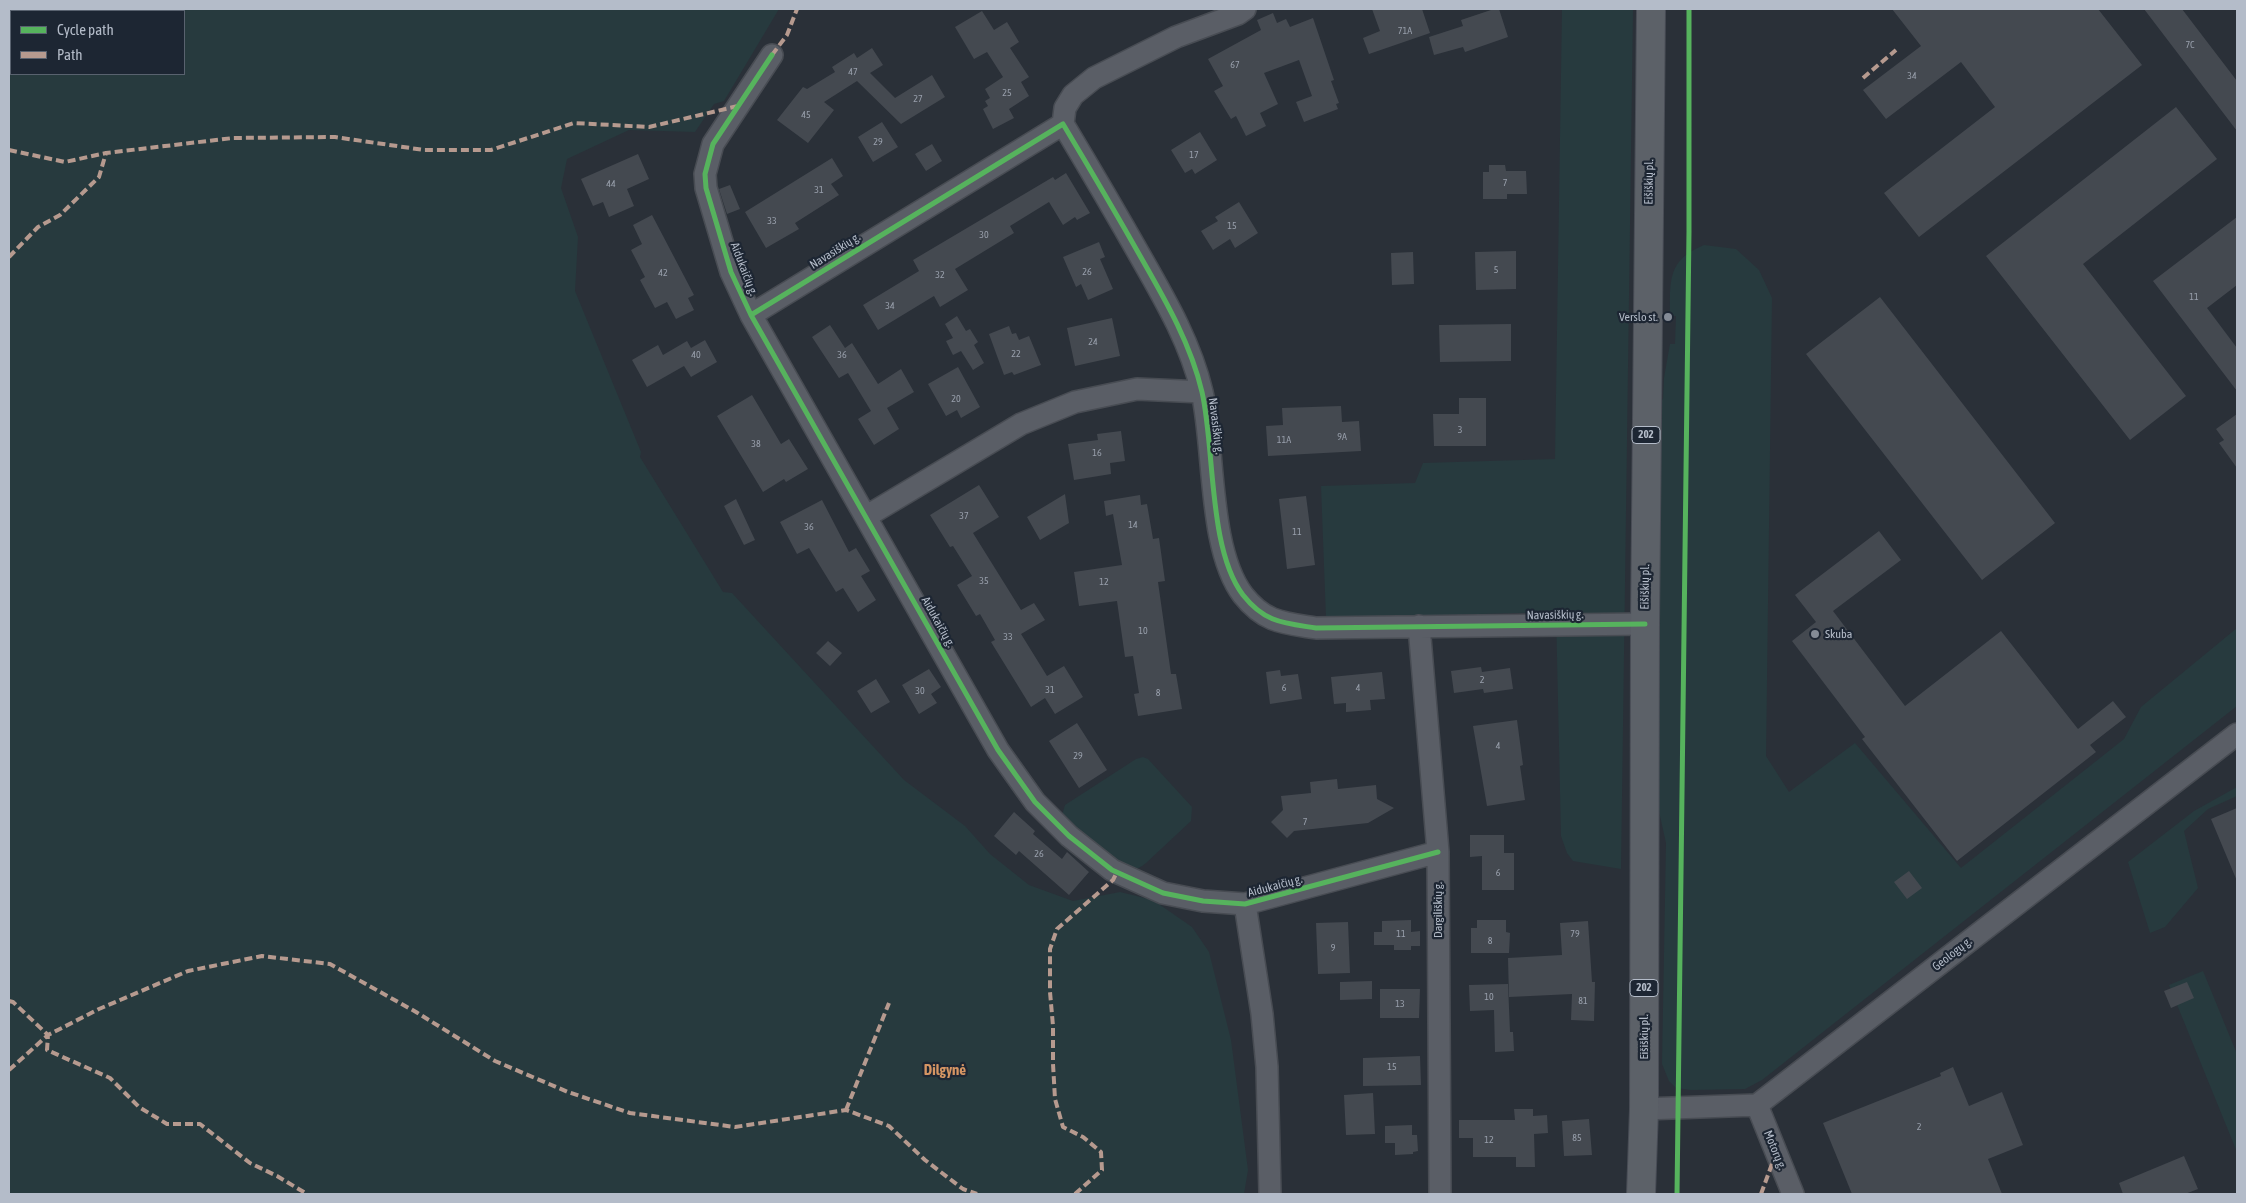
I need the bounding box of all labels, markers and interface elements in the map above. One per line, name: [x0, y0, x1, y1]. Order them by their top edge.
legend: [10, 10, 185, 75]
text: Cycle path: [57, 21, 114, 38]
house number: 71A: [1398, 25, 1412, 37]
house number: 7C: [2185, 39, 2195, 51]
text: Path: [57, 46, 83, 63]
house number: 67: [1230, 59, 1240, 71]
house number: 47: [848, 66, 858, 78]
house number: 34: [1907, 70, 1917, 82]
house number: 25: [1002, 87, 1012, 99]
house number: 27: [913, 93, 923, 105]
house number: 45: [801, 109, 811, 121]
house number: 29: [873, 136, 883, 148]
house number: 17: [1189, 149, 1199, 161]
street label: Eišiškių pl.: [1641, 159, 1657, 205]
house number: 7: [1503, 177, 1507, 189]
house number: 44: [606, 178, 616, 190]
house number: 31: [814, 184, 824, 196]
house number: 33: [767, 215, 777, 227]
house number: 15: [1227, 220, 1237, 232]
house number: 30: [979, 229, 989, 241]
street label: Navasiškių g.: [807, 230, 863, 272]
street label: Aidukaičių g.: [727, 240, 761, 298]
house number: 5: [1494, 264, 1498, 276]
house number: 26: [1082, 266, 1092, 278]
house number: 42: [658, 267, 668, 279]
house number: 32: [935, 269, 945, 281]
house number: 11: [2189, 291, 2199, 303]
house number: 34: [885, 300, 895, 312]
place label: Verslo st.: [1619, 310, 1658, 324]
marker: Verslo st.: [1662, 311, 1674, 323]
house number: 24: [1088, 336, 1098, 348]
house number: 22: [1011, 348, 1021, 360]
house number: 40: [691, 349, 701, 361]
house number: 36: [837, 349, 847, 361]
house number: 20: [951, 393, 961, 405]
street label: Navasiškių g.: [1205, 397, 1227, 455]
house number: 3: [1458, 424, 1462, 436]
road number: 202: [1632, 426, 1660, 444]
house number: 9A: [1337, 431, 1347, 443]
house number: 11A: [1277, 434, 1291, 446]
house number: 38: [751, 438, 761, 450]
house number: 16: [1092, 447, 1102, 459]
house number: 37: [959, 510, 969, 522]
house number: 14: [1128, 519, 1138, 531]
house number: 36: [804, 521, 814, 533]
house number: 11: [1292, 526, 1302, 538]
street label: Eišiškių pl.: [1637, 564, 1653, 610]
house number: 35: [979, 575, 989, 587]
house number: 12: [1099, 576, 1109, 588]
street label: Aidukaičių g.: [918, 594, 958, 650]
street label: Navasiškių g.: [1527, 607, 1583, 623]
house number: 10: [1138, 625, 1148, 637]
place label: Skuba: [1825, 627, 1852, 641]
marker: Skuba: [1809, 628, 1821, 640]
house number: 33: [1003, 631, 1013, 643]
house number: 2: [1480, 674, 1484, 686]
house number: 6: [1282, 682, 1286, 694]
house number: 4: [1356, 682, 1360, 694]
house number: 31: [1045, 684, 1055, 696]
house number: 30: [915, 685, 925, 697]
house number: 8: [1156, 687, 1160, 699]
house number: 4: [1496, 740, 1500, 752]
house number: 29: [1073, 750, 1083, 762]
house number: 7: [1303, 816, 1307, 828]
house number: 26: [1034, 848, 1044, 860]
house number: 6: [1496, 867, 1500, 879]
street label: Aidukaičių g.: [1246, 872, 1304, 900]
street label: Dargiliškių g.: [1431, 882, 1445, 938]
house number: 11: [1396, 928, 1406, 940]
house number: 79: [1570, 928, 1580, 940]
street label: Geologų g.: [1929, 934, 1975, 974]
house number: 8: [1488, 935, 1492, 947]
house number: 9: [1331, 942, 1335, 954]
road number: 202: [1630, 980, 1658, 996]
house number: 10: [1484, 991, 1494, 1003]
house number: 81: [1578, 995, 1588, 1007]
house number: 13: [1395, 998, 1405, 1010]
street label: Eišiškių pl.: [1637, 1014, 1651, 1060]
district label: Dilgynė: [924, 1061, 966, 1079]
house number: 15: [1387, 1061, 1397, 1073]
house number: 2: [1917, 1121, 1921, 1133]
street label: Motorų g.: [1761, 1128, 1789, 1172]
house number: 85: [1572, 1132, 1582, 1144]
house number: 12: [1484, 1134, 1494, 1146]

